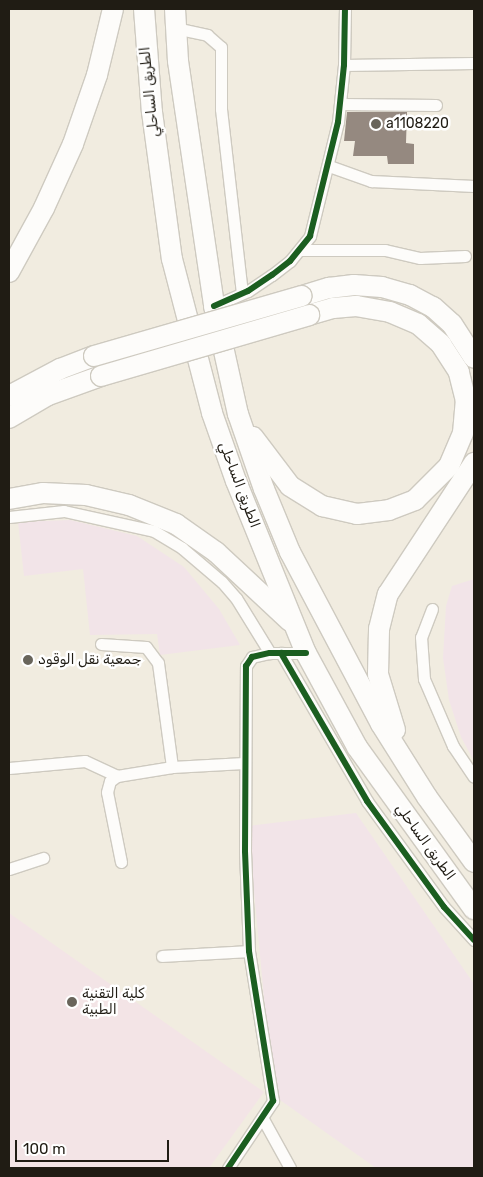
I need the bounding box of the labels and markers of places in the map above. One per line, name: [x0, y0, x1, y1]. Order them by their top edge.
place label: a1108220: [386, 116, 449, 132]
marker: a1108220: [370, 118, 382, 130]
place label: جمعية نقل الوقود: [38, 652, 141, 668]
marker: جمعية نقل الوقود: [22, 654, 34, 666]
place label: كلية التقنية الطبية: [82, 986, 145, 1019]
marker: كلية التقنية الطبية: [66, 996, 78, 1008]

